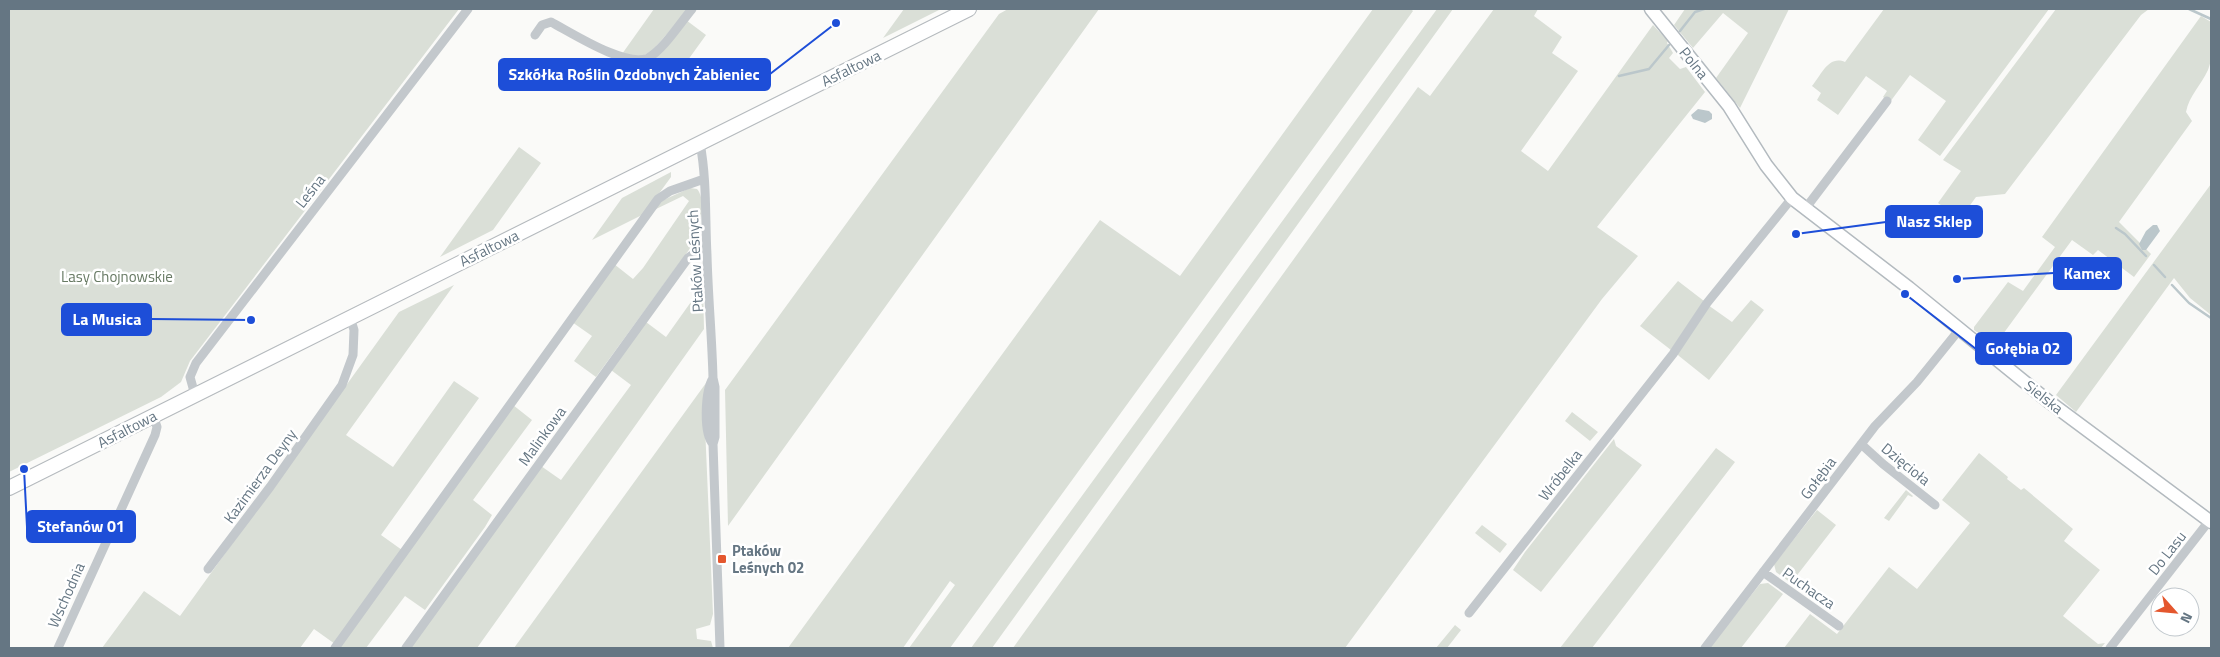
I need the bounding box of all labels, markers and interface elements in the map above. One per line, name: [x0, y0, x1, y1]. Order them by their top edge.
street label: Polna: [1674, 42, 1715, 85]
street label: Asfaltowa: [817, 43, 885, 92]
callout: Szkółka Roślin Ozdobnych Żabieniec: [499, 59, 770, 90]
text: Szkółka Roślin Ozdobnych Żabieniec: [508, 62, 760, 86]
street label: Leśna: [289, 169, 331, 213]
callout: Nasz Sklep: [1886, 206, 1982, 237]
street label: Ptaków Leśnych: [681, 209, 709, 313]
text: Nasz Sklep: [1896, 209, 1972, 233]
street label: Asfaltowa: [455, 223, 523, 272]
callout: Kamex: [2054, 258, 2121, 289]
text: Kamex: [2064, 261, 2111, 285]
park label: Lasy Chojnowskie: [61, 265, 173, 288]
callout: La Musica: [62, 304, 151, 335]
text: La Musica: [73, 307, 141, 331]
callout: Gołębia 02: [1976, 333, 2071, 364]
text: Gołębia 02: [1985, 336, 2061, 360]
street label: Sielska: [2020, 374, 2069, 420]
street label: Malinkowa: [513, 401, 572, 471]
street label: Asfaltowa: [93, 404, 161, 454]
street label: Kazimierza Deyny: [218, 424, 302, 528]
street label: Dzięcioła: [1876, 437, 1936, 491]
street label: Wróbelka: [1533, 444, 1588, 506]
street label: Gołębia: [1794, 451, 1842, 504]
callout: Stefanów 01: [27, 511, 135, 542]
text: Stefanów 01: [37, 514, 125, 538]
street label: Do Lasu: [2142, 526, 2192, 580]
place label: Ptaków Leśnych 02: [732, 539, 805, 579]
marker: Ptaków Leśnych 02: [716, 553, 728, 565]
street label: Wschodnia: [41, 558, 91, 631]
street label: Puchacza: [1778, 561, 1841, 615]
north arrow: [2150, 587, 2200, 637]
text: N: [2175, 609, 2199, 627]

